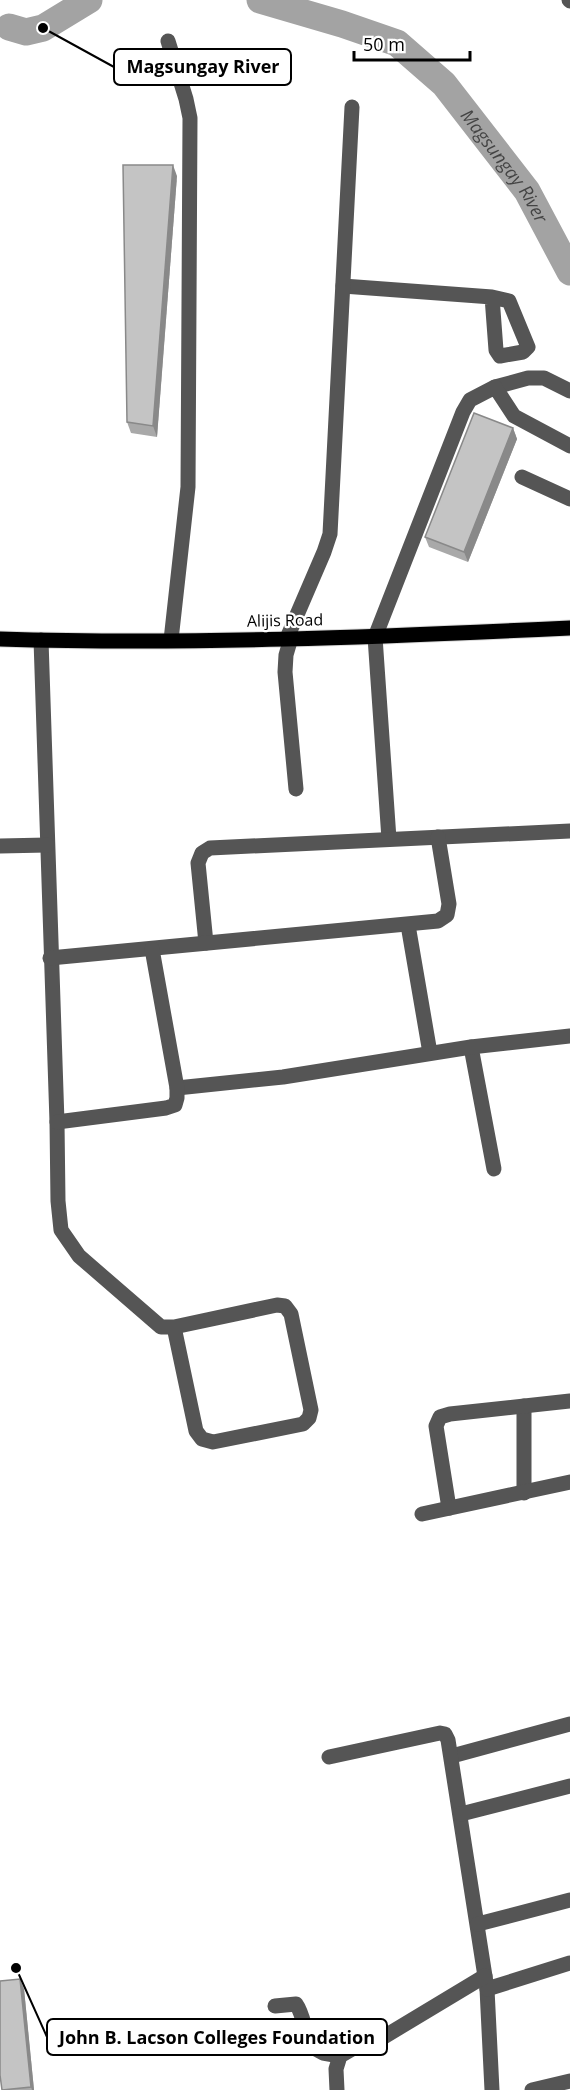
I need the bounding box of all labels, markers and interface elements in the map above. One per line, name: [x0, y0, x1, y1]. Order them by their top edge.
scale bar: [354, 24, 470, 62]
text: 50 m: [363, 32, 405, 56]
callout: Magsungay River: [114, 49, 291, 85]
text: Magsungay River: [127, 54, 280, 78]
water label: Magsungay River: [456, 104, 554, 227]
street label: Alijis Road: [247, 608, 323, 632]
callout: John B. Lacson Colleges Foundation: [47, 2019, 387, 2055]
text: John B. Lacson Colleges Foundation: [57, 2025, 375, 2049]

